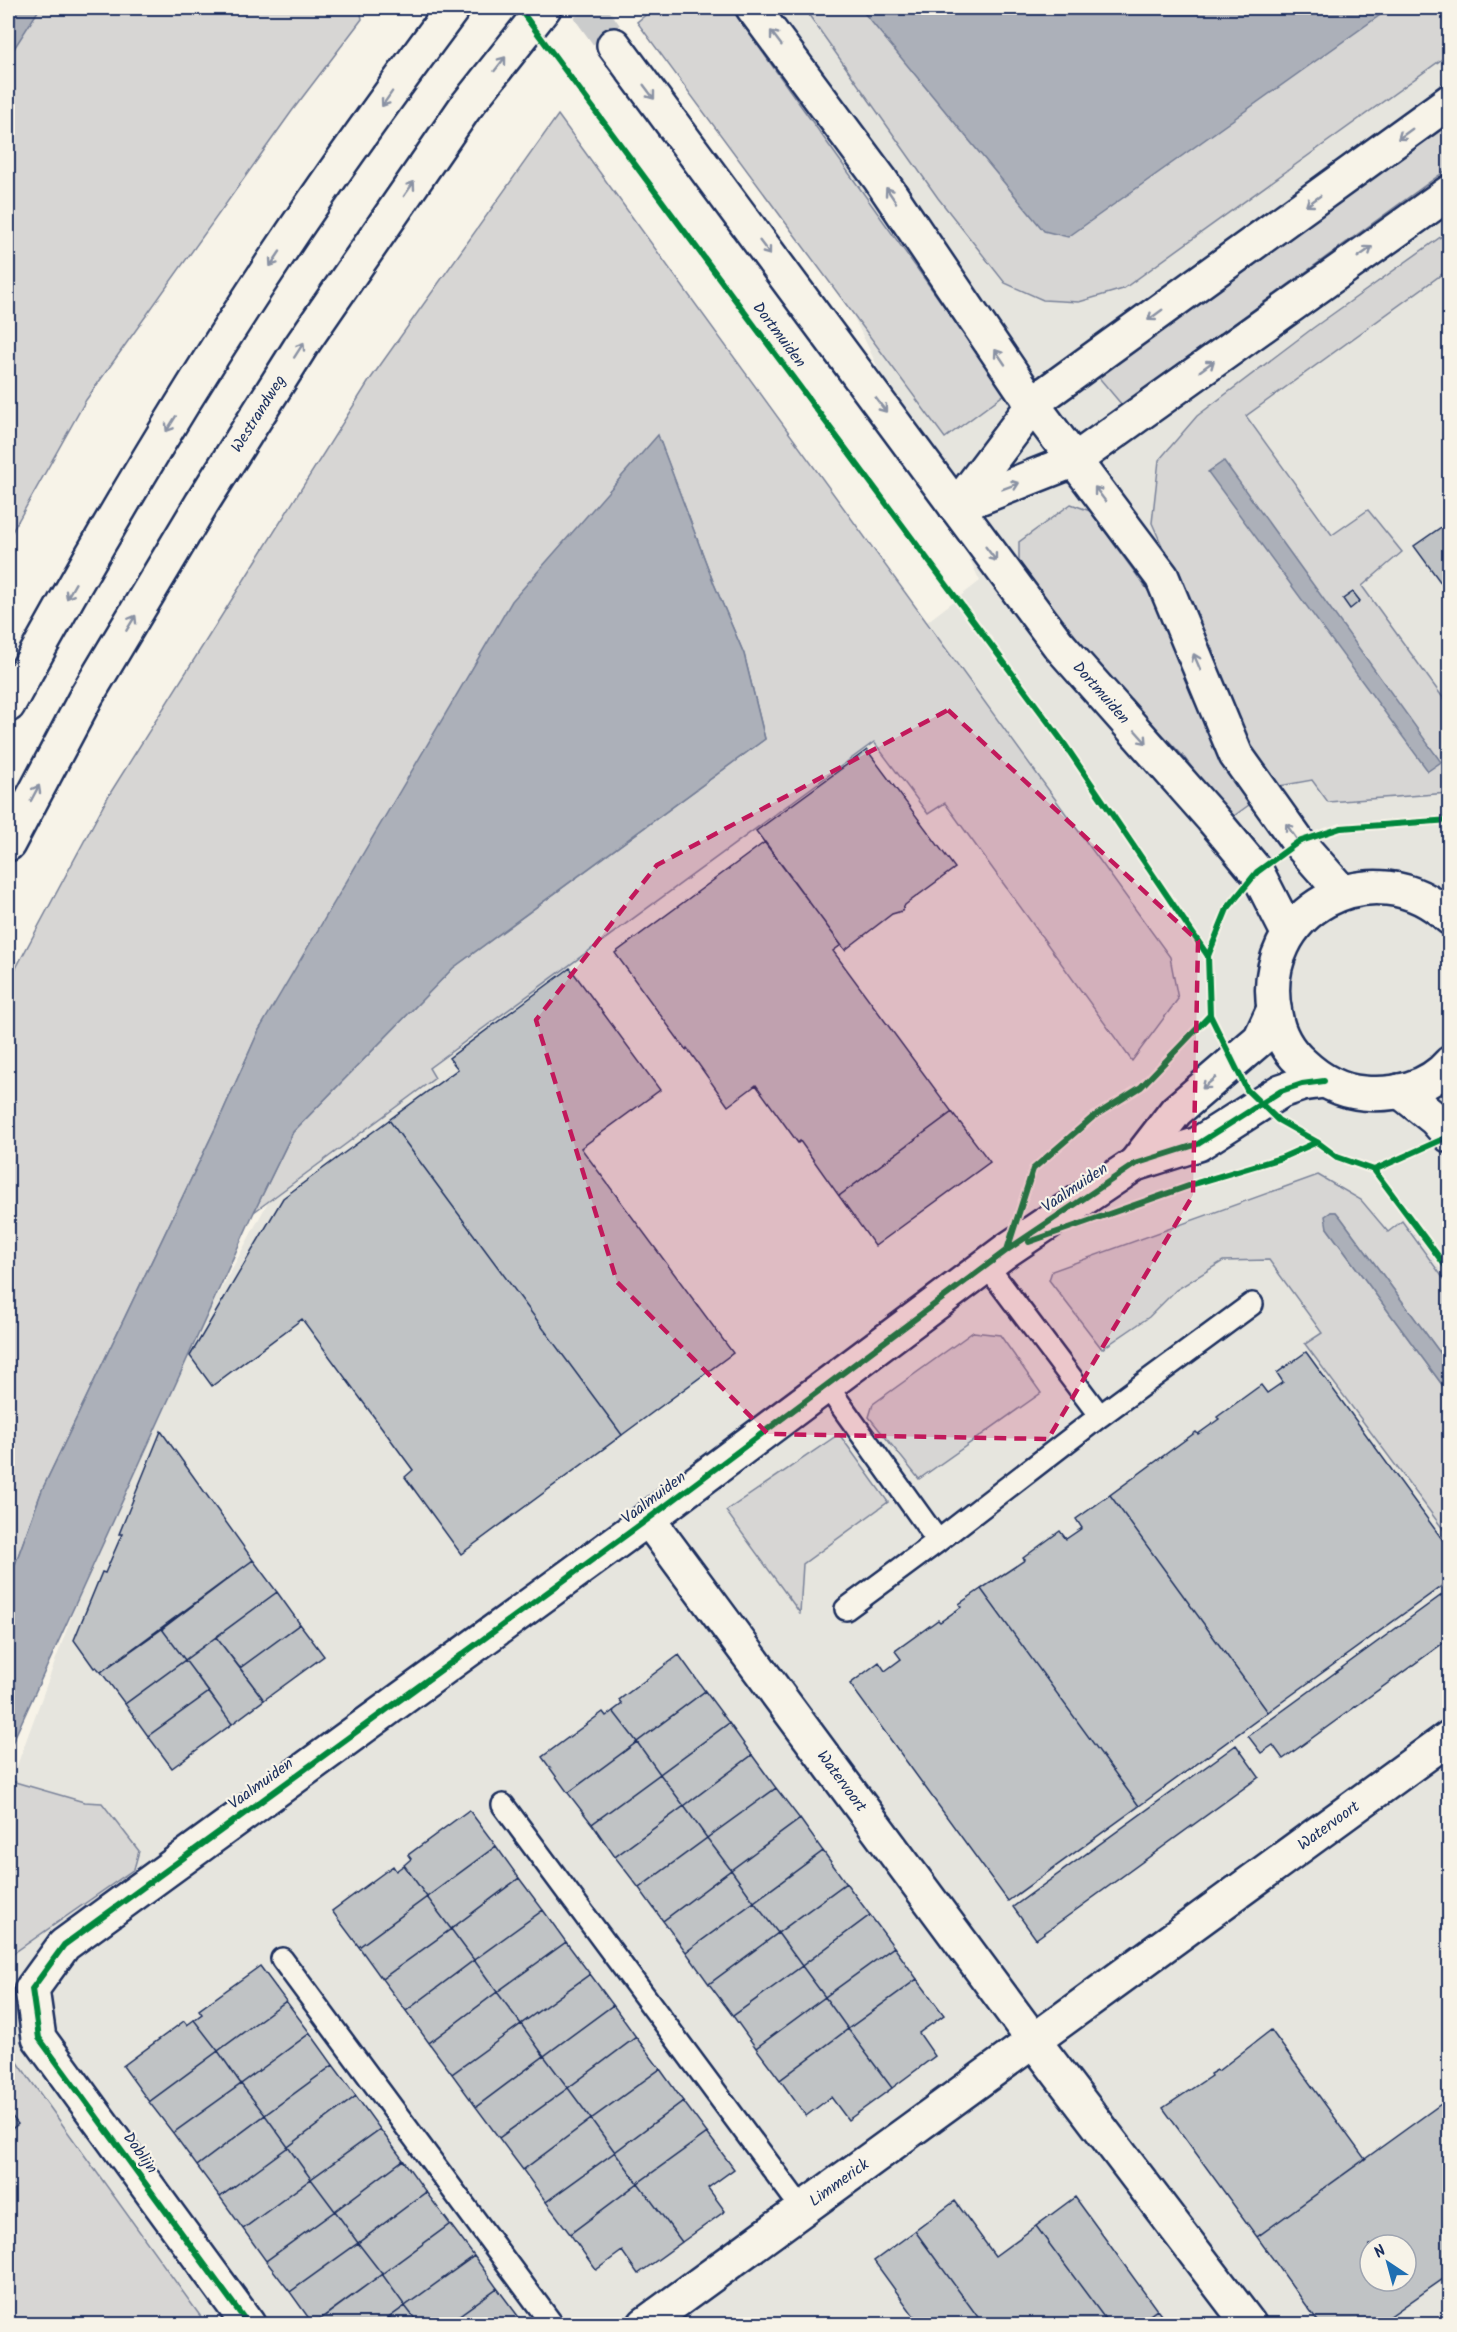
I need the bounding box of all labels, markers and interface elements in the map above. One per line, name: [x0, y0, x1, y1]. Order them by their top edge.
one-way arrow: [769, 31, 782, 47]
one-way arrow: [494, 56, 507, 72]
one-way arrow: [642, 83, 655, 99]
one-way arrow: [381, 90, 393, 107]
one-way arrow: [1397, 127, 1413, 140]
one-way arrow: [403, 181, 415, 197]
one-way arrow: [885, 188, 897, 204]
one-way arrow: [1306, 195, 1322, 207]
one-way arrow: [759, 240, 771, 256]
one-way arrow: [1356, 246, 1372, 258]
one-way arrow: [269, 250, 281, 266]
street label: Dortmuiden: [746, 297, 812, 373]
one-way arrow: [1148, 309, 1164, 321]
one-way arrow: [293, 342, 305, 358]
one-way arrow: [994, 349, 1006, 366]
one-way arrow: [1198, 360, 1214, 372]
street label: Westrandweg: [224, 370, 292, 457]
one-way arrow: [875, 397, 887, 413]
one-way arrow: [165, 415, 177, 431]
one-way arrow: [1001, 480, 1020, 491]
one-way arrow: [1094, 486, 1107, 502]
one-way arrow: [984, 546, 997, 562]
one-way arrow: [65, 582, 77, 599]
one-way arrow: [125, 615, 137, 632]
one-way arrow: [1191, 653, 1202, 671]
street label: Dortmuiden: [1066, 656, 1136, 730]
one-way arrow: [1134, 730, 1148, 745]
one-way arrow: [30, 784, 41, 802]
one-way arrow: [1285, 824, 1297, 840]
one-way arrow: [1201, 1076, 1217, 1089]
street label: Vaalmuiden: [1037, 1157, 1113, 1219]
street label: Vaalmuiden: [616, 1465, 692, 1531]
street label: Watervoort: [811, 1745, 874, 1818]
street label: Vaalmuiden: [223, 1752, 299, 1816]
street label: Watervoort: [1292, 1794, 1365, 1857]
street label: Doblijn: [116, 2127, 164, 2179]
street label: Limmerick: [804, 2152, 875, 2213]
north arrow: [1358, 2233, 1418, 2293]
text: N: [1369, 2239, 1392, 2265]

